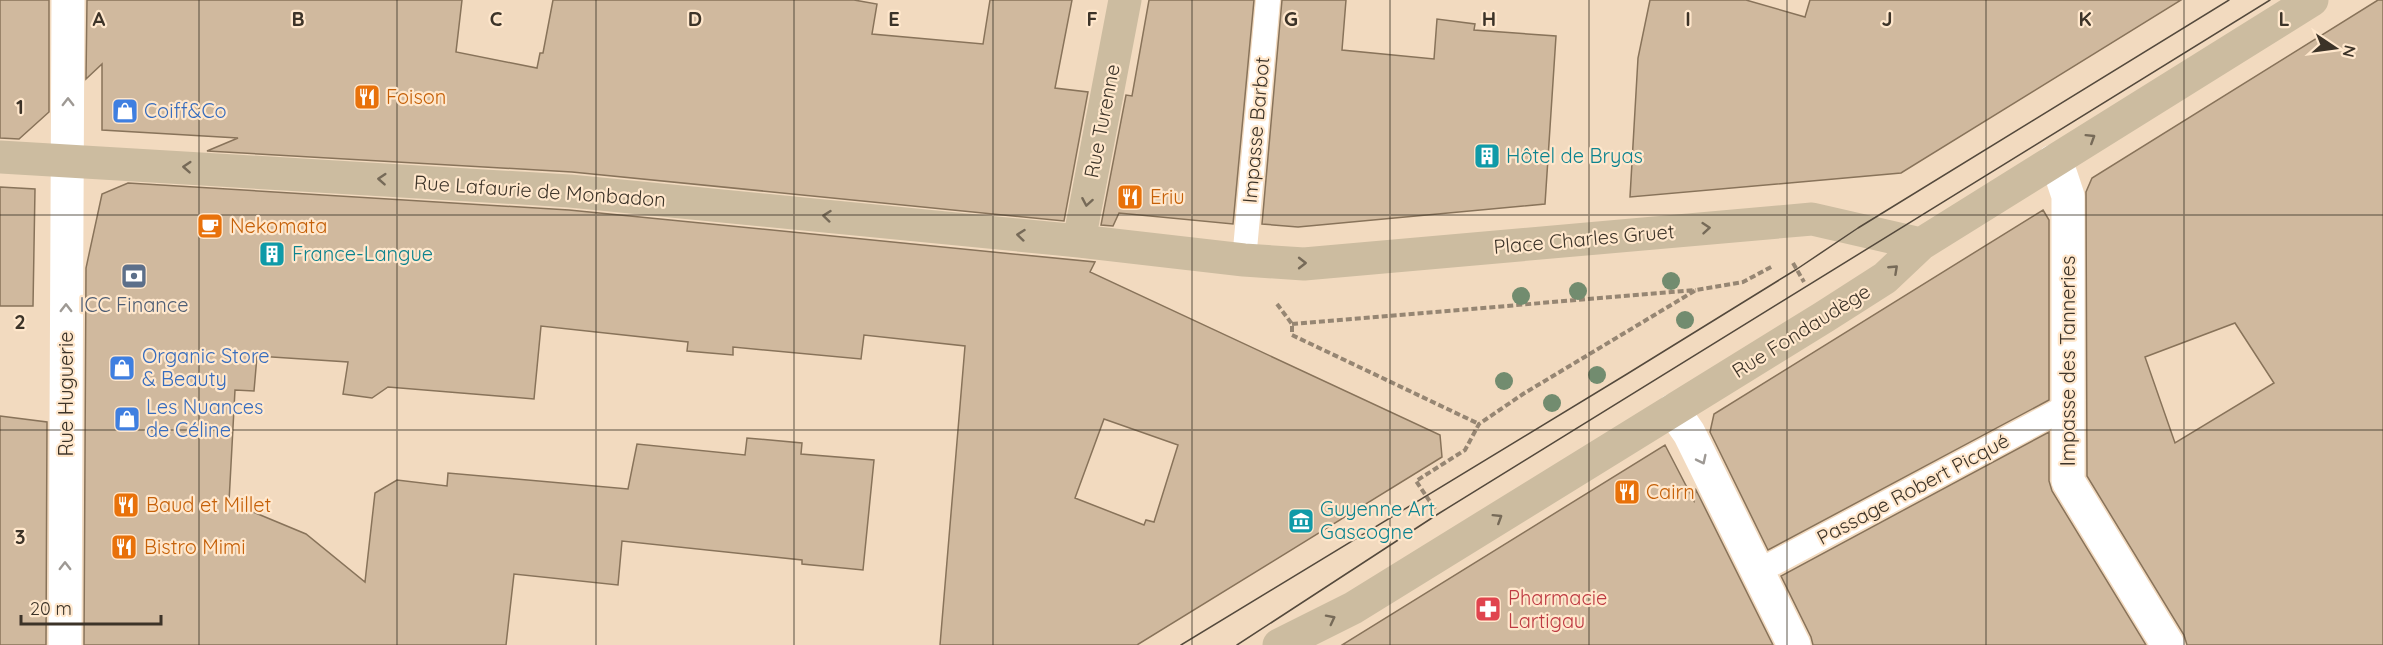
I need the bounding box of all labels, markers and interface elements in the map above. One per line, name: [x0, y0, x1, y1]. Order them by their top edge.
text: A: [93, 6, 106, 31]
text: B: [291, 6, 305, 31]
text: C: [490, 6, 503, 31]
text: D: [688, 6, 702, 31]
text: E: [888, 6, 900, 31]
text: F: [1086, 6, 1098, 31]
text: G: [1284, 6, 1298, 31]
text: H: [1482, 6, 1496, 31]
text: I: [1685, 6, 1691, 31]
text: J: [1881, 6, 1893, 31]
text: K: [2078, 6, 2092, 31]
text: L: [2278, 6, 2290, 31]
north arrow: [2305, 18, 2365, 78]
text: N: [2339, 43, 2361, 59]
street label: Impasse Barbot: [1237, 56, 1274, 204]
street label: Rue Turenne: [1078, 62, 1125, 180]
restaurant icon: Foison: [352, 82, 382, 112]
place label: Foison: [386, 84, 446, 109]
text: 1: [16, 94, 24, 119]
shop icon: Coiff&Co: [110, 96, 140, 126]
one-way arrow: [62, 98, 74, 107]
place label: Coiff&Co: [144, 98, 227, 123]
one-way arrow: [2084, 134, 2095, 145]
building icon: Hôtel de Bryas: [1472, 141, 1502, 171]
place label: Hôtel de Bryas: [1506, 143, 1643, 168]
one-way arrow: [182, 161, 191, 174]
street label: Rue Lafaurie de Monbadon: [413, 169, 667, 212]
one-way arrow: [377, 173, 386, 186]
restaurant icon: Eriu: [1115, 182, 1145, 212]
place label: Eriu: [1150, 184, 1185, 209]
one-way arrow: [1081, 197, 1093, 207]
one-way arrow: [822, 210, 832, 223]
cafe icon: Nekomata: [195, 211, 225, 241]
place label: Nekomata: [230, 213, 327, 238]
street label: Place Charles Gruet: [1492, 218, 1676, 259]
one-way arrow: [1701, 222, 1710, 235]
one-way arrow: [1016, 229, 1026, 242]
building icon: France-Langue: [257, 239, 287, 269]
place label: France-Langue: [292, 241, 433, 266]
street label: Impasse des Tanneries: [2055, 256, 2080, 466]
one-way arrow: [1298, 257, 1307, 269]
bank icon: ICC Finance: [119, 261, 149, 291]
one-way arrow: [1888, 265, 1898, 276]
street label: Rue Fondaudège: [1727, 278, 1874, 383]
place label: ICC Finance: [79, 292, 189, 317]
one-way arrow: [60, 303, 72, 312]
text: 2: [14, 309, 26, 334]
street label: Rue Huguerie: [53, 331, 78, 457]
place label: Organic Store & Beauty: [142, 343, 269, 391]
shop icon: Organic Store & Beauty: [107, 353, 137, 383]
place label: Les Nuances de Céline: [146, 394, 263, 442]
shop icon: Les Nuances de Céline: [112, 404, 142, 434]
street label: Passage Robert Picqué: [1812, 427, 2013, 550]
one-way arrow: [1695, 454, 1707, 465]
restaurant icon: Cairn: [1612, 477, 1642, 507]
place label: Cairn: [1646, 479, 1695, 504]
restaurant icon: Baud et Millet: [111, 490, 141, 520]
place label: Baud et Millet: [146, 492, 272, 517]
place label: Guyenne Art Gascogne: [1320, 496, 1435, 544]
museum icon: Guyenne Art Gascogne: [1286, 506, 1316, 536]
one-way arrow: [1492, 513, 1502, 525]
text: 3: [15, 524, 25, 549]
restaurant icon: Bistro Mimi: [109, 532, 139, 562]
place label: Bistro Mimi: [144, 534, 246, 559]
one-way arrow: [59, 561, 71, 570]
place label: Pharmacie Lartigau: [1508, 585, 1607, 633]
scale bar: [21, 588, 160, 626]
pharmacy icon: Pharmacie Lartigau: [1473, 594, 1503, 624]
text: 20 m: [30, 597, 72, 620]
one-way arrow: [1325, 615, 1336, 626]

